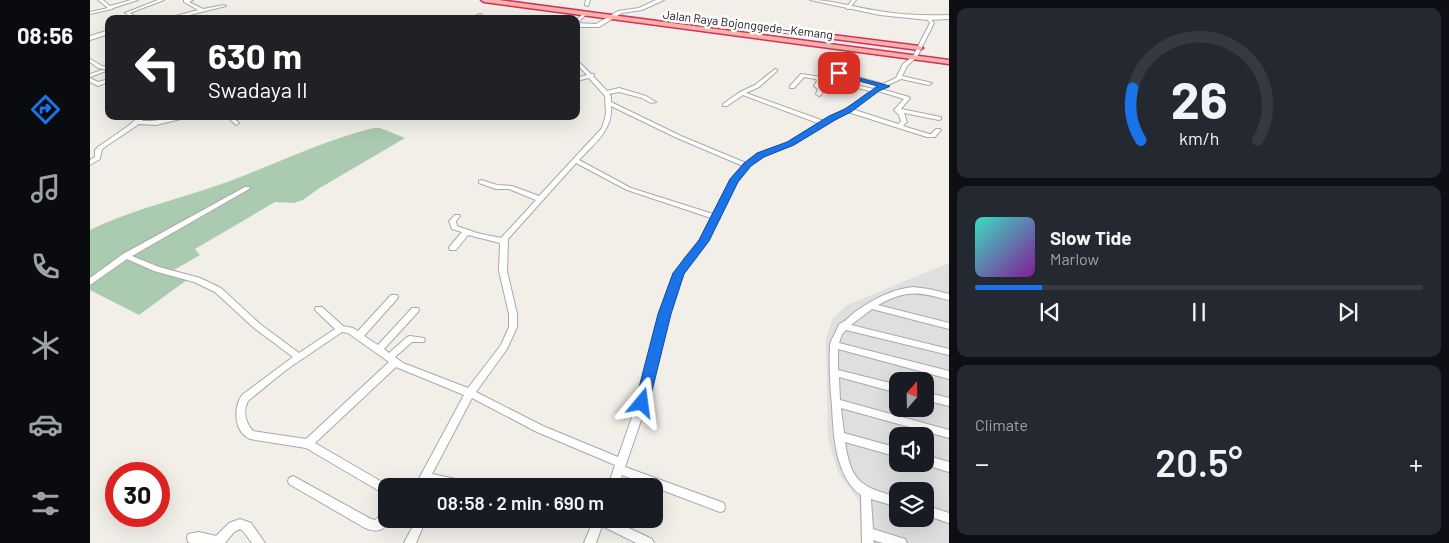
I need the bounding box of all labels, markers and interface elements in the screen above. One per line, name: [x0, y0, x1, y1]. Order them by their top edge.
street label: Jalan Raya Bojonggede—Kemang: [662, 7, 834, 41]
text: 08:56: [17, 22, 73, 48]
text: 630 m: [208, 34, 302, 76]
icon: left: [125, 35, 190, 100]
pin: [818, 52, 860, 94]
icon: arrive: [825, 59, 853, 87]
text: 26: [1170, 67, 1228, 129]
text: Swadaya II: [208, 76, 308, 102]
icon: directions: [28, 92, 63, 127]
text: km/h: [1179, 127, 1219, 149]
icon: music: [28, 171, 63, 206]
text: Slow Tide: [1050, 226, 1132, 249]
icon: phone: [28, 249, 63, 284]
text: Marlow: [1050, 249, 1099, 268]
icon: previous: [1036, 298, 1064, 326]
icon: pause: [1185, 298, 1213, 326]
icon: next: [1334, 298, 1362, 326]
icon: climate: [28, 328, 63, 363]
north arrow: [889, 372, 934, 418]
map controls: [889, 372, 934, 527]
position arrow: [615, 376, 667, 428]
icon: car: [28, 407, 63, 442]
text: Climate: [975, 415, 1028, 434]
button: sound: [889, 427, 934, 472]
text: 20.5°: [1155, 439, 1243, 485]
text: −: [975, 446, 989, 480]
text: +: [1409, 446, 1423, 480]
speed limit sign: 30: [105, 462, 170, 527]
button: layers: [889, 482, 934, 527]
icon: filters: [28, 486, 63, 521]
text: 08:58 · 2 min · 690 m: [437, 491, 604, 514]

